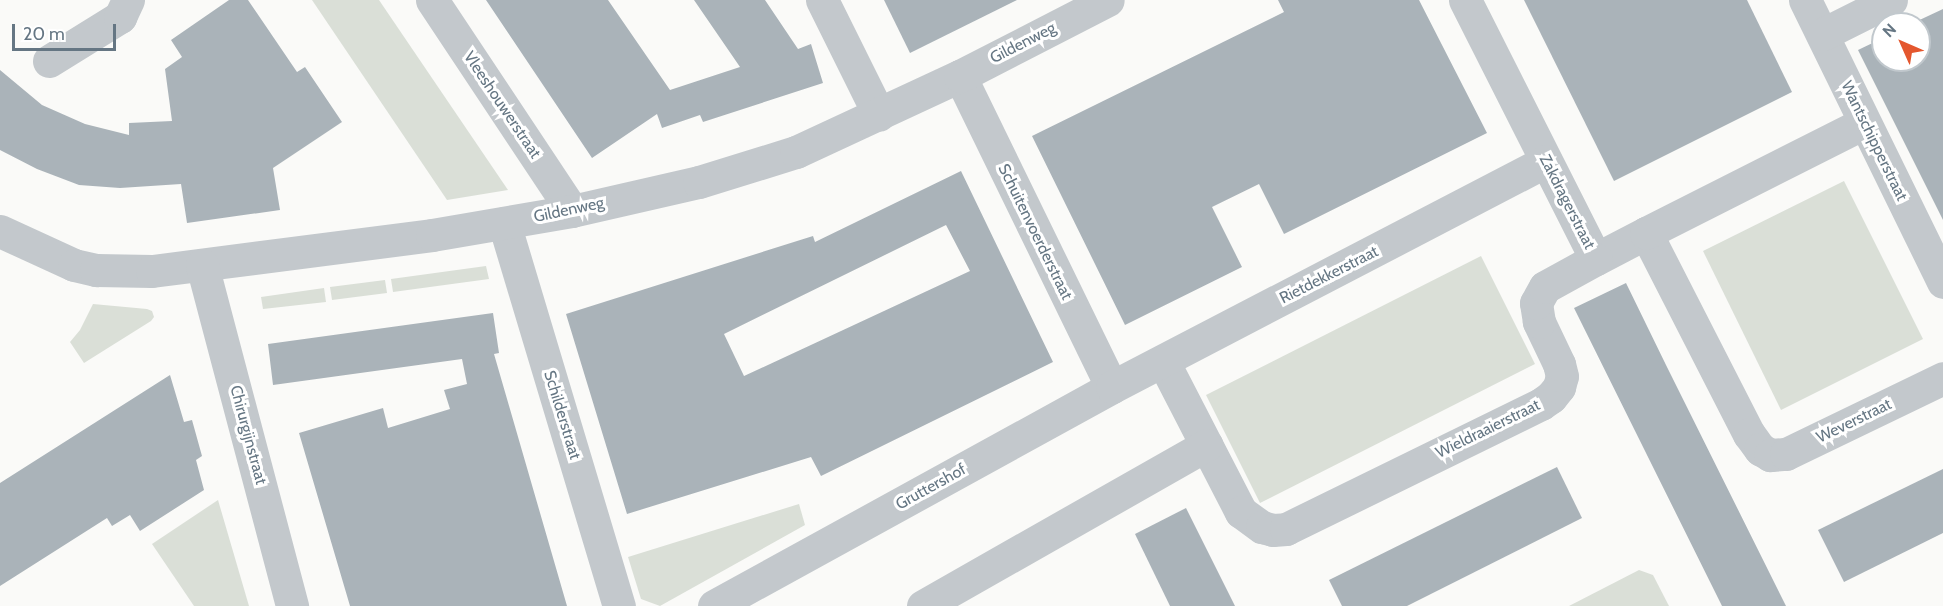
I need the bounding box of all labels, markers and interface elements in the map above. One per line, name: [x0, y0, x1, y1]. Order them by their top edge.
scale bar: [15, 12, 118, 50]
north arrow: [1871, 12, 1931, 72]
street label: Gildenweg: [987, 18, 1059, 68]
text: N: [1879, 20, 1900, 41]
text: 20 m: [23, 23, 65, 45]
street label: Vleeshouwerstraat: [459, 48, 545, 162]
street label: Wantschipperstraat: [1837, 78, 1911, 204]
street label: Zakdragerstraat: [1535, 152, 1599, 252]
street label: Schuitenvoerderstraat: [994, 161, 1076, 303]
street label: Gildenweg: [532, 193, 606, 227]
street label: Rietdekkerstraat: [1276, 242, 1382, 308]
street label: Schilderstraat: [539, 368, 585, 462]
street label: Chirurgijnstraat: [226, 383, 270, 487]
street label: Wieldraaierstraat: [1433, 395, 1543, 463]
street label: Weverstraat: [1813, 395, 1895, 447]
street label: Gruttershof: [893, 460, 969, 514]

